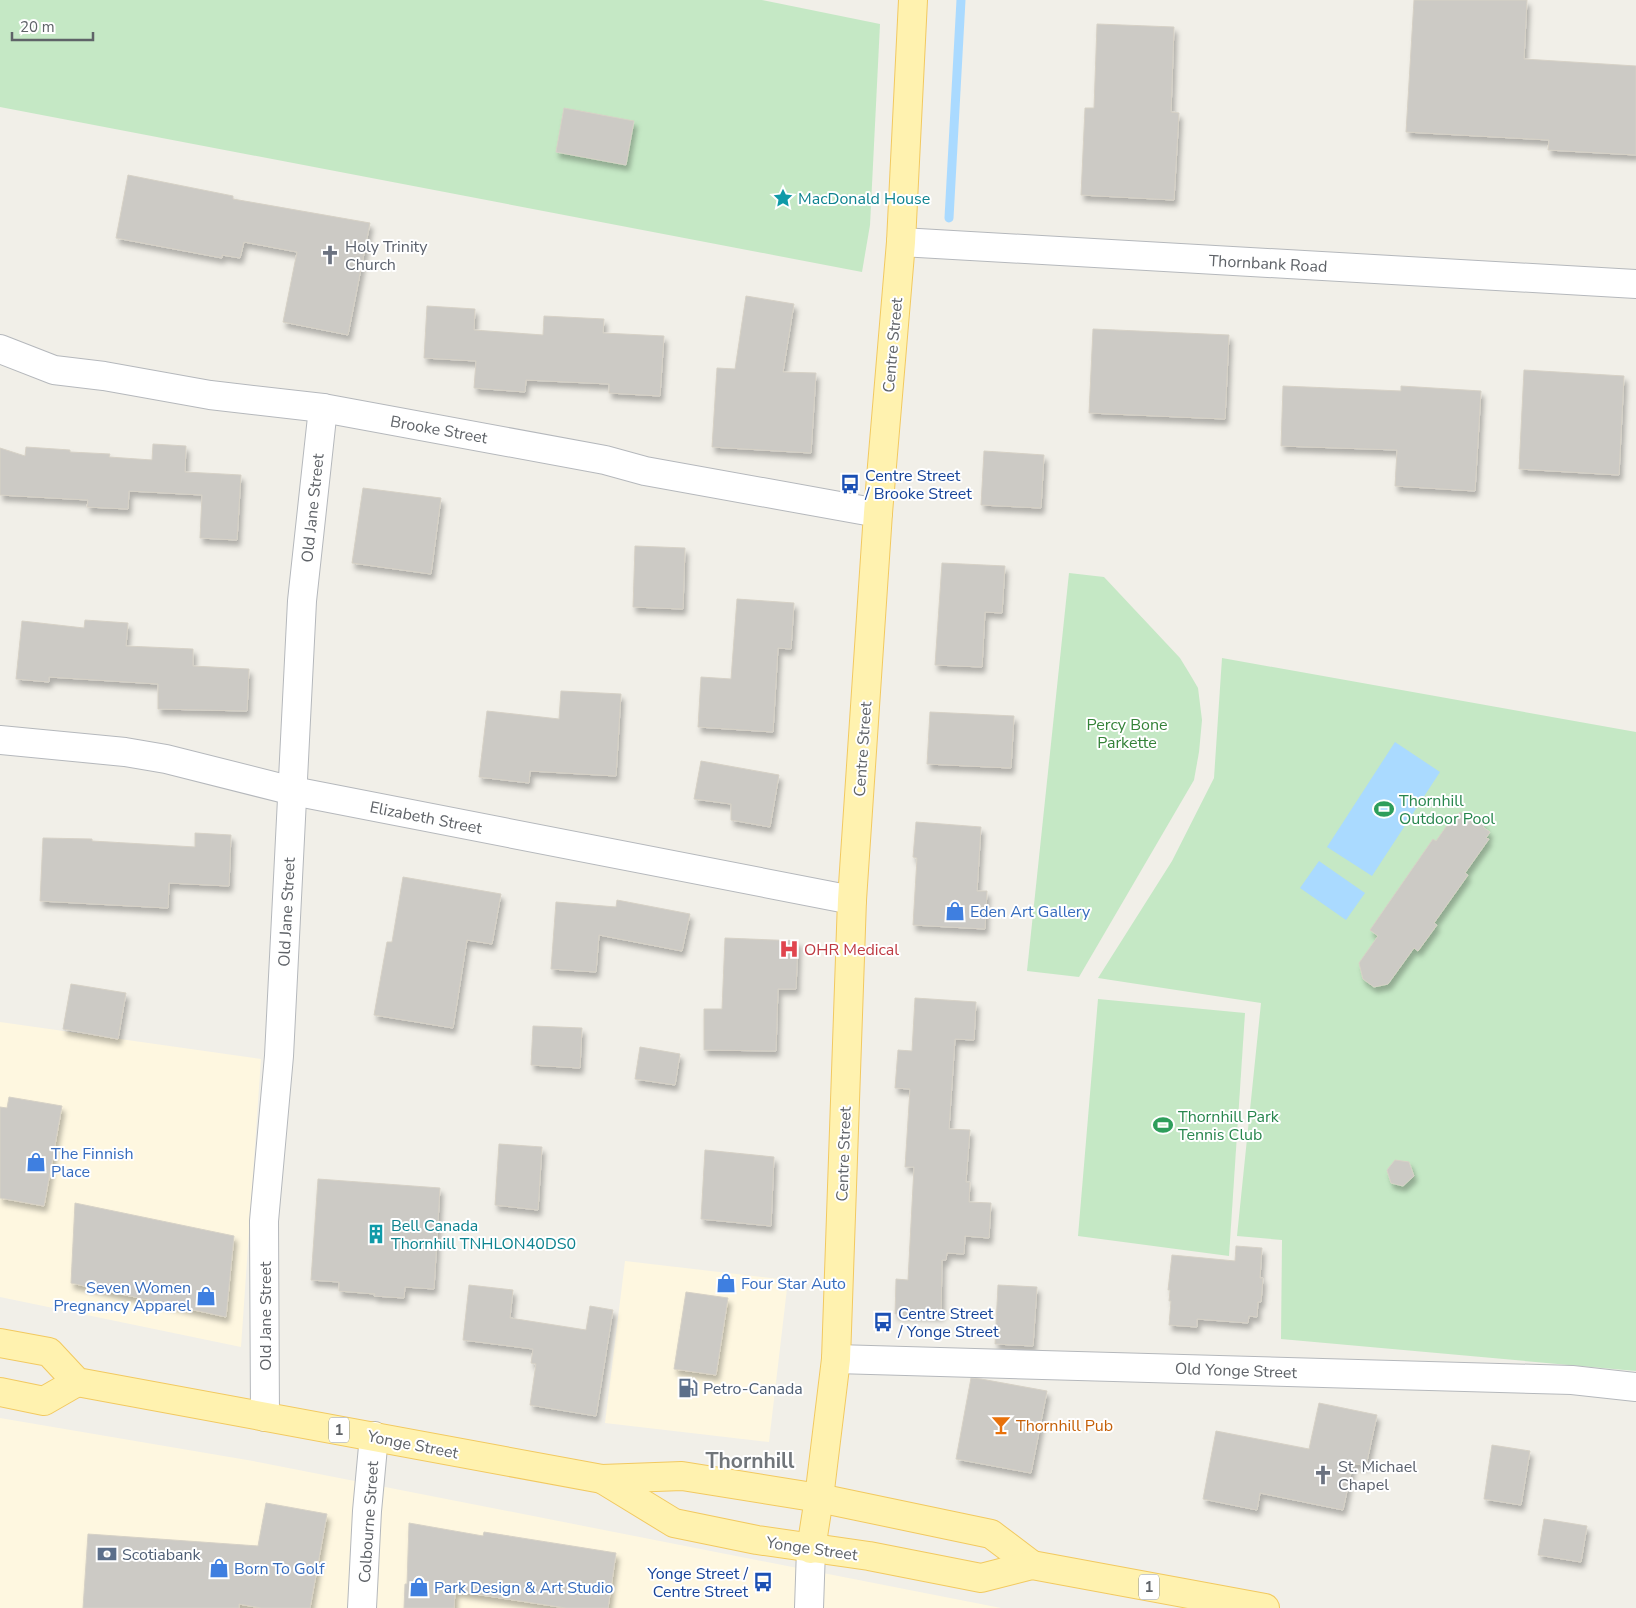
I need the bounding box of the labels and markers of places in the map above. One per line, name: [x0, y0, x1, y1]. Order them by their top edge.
place icon: MacDonald House: [772, 187, 794, 209]
place label: MacDonald House: [798, 188, 930, 210]
place label: Holy Trinity Church: [345, 236, 428, 276]
church icon: Holy Trinity Church: [319, 244, 341, 266]
place label: Centre Street / Brooke Street: [864, 465, 972, 505]
bus stop icon: Centre Street / Brooke Street: [839, 473, 861, 495]
place label: Thornhill Outdoor Pool: [1399, 790, 1495, 830]
sports icon: Thornhill Outdoor Pool: [1373, 798, 1395, 820]
shop icon: Eden Art Gallery: [944, 900, 966, 922]
place label: Eden Art Gallery: [970, 901, 1091, 923]
hospital icon: OHR Medical: [778, 938, 800, 960]
place label: OHR Medical: [804, 939, 899, 961]
place label: Thornhill Park Tennis Club: [1178, 1106, 1280, 1146]
sports icon: Thornhill Park Tennis Club: [1152, 1114, 1174, 1136]
place label: The Finnish Place: [51, 1143, 134, 1183]
shop icon: The Finnish Place: [25, 1151, 47, 1173]
place label: Bell Canada Thornhill TNHLON40DS0: [391, 1215, 576, 1255]
building icon: Bell Canada Thornhill TNHLON40DS0: [365, 1223, 387, 1245]
shop icon: Four Star Auto: [715, 1272, 737, 1294]
place label: Four Star Auto: [741, 1273, 846, 1295]
place label: Seven Women Pregnancy Apparel: [53, 1277, 191, 1317]
shop icon: Seven Women Pregnancy Apparel: [195, 1285, 217, 1307]
place label: Centre Street / Yonge Street: [897, 1303, 999, 1343]
bus stop icon: Centre Street / Yonge Street: [872, 1311, 894, 1333]
fuel station icon: Petro-Canada: [677, 1377, 699, 1399]
place label: Petro-Canada: [703, 1378, 803, 1400]
bar icon: Thornhill Pub: [990, 1414, 1012, 1436]
place label: Thornhill Pub: [1016, 1415, 1113, 1437]
place label: St. Michael Chapel: [1338, 1456, 1417, 1496]
church icon: St. Michael Chapel: [1312, 1464, 1334, 1486]
bank icon: Scotiabank: [96, 1543, 118, 1565]
place label: Scotiabank: [122, 1544, 202, 1566]
shop icon: Born To Golf: [208, 1557, 230, 1579]
place label: Born To Golf: [234, 1558, 325, 1580]
place label: Yonge Street / Centre Street: [646, 1563, 748, 1603]
bus stop icon: Yonge Street / Centre Street: [752, 1571, 774, 1593]
shop icon: Park Design & Art Studio: [408, 1576, 430, 1598]
place label: Park Design & Art Studio: [434, 1577, 614, 1599]

